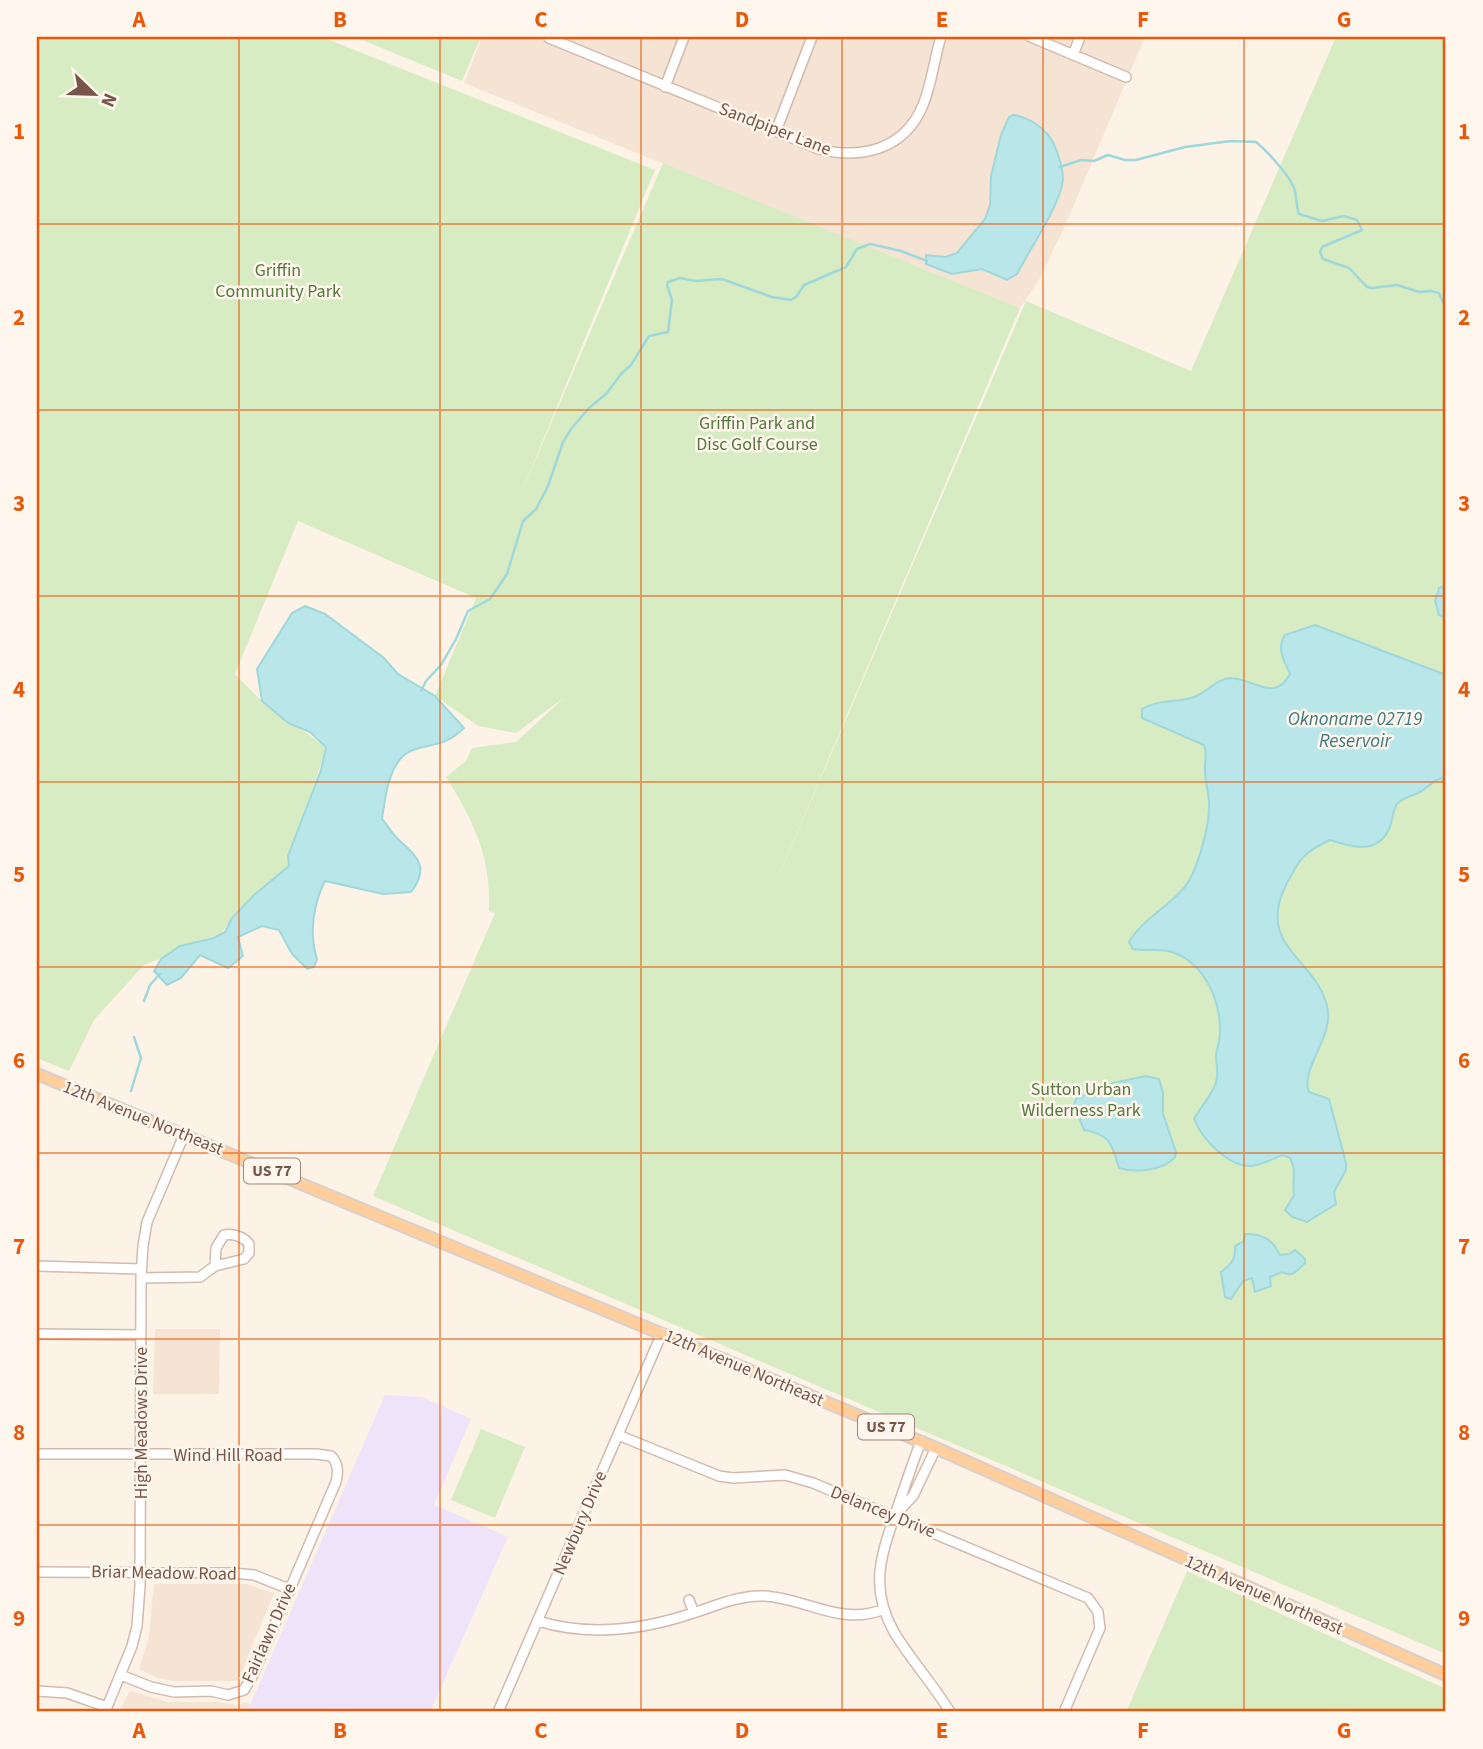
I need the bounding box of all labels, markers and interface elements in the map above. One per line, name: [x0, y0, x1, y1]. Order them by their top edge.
text: A: [131, 3, 146, 36]
text: B: [333, 3, 347, 36]
text: C: [534, 3, 548, 36]
text: D: [735, 3, 749, 36]
text: E: [936, 3, 948, 36]
text: F: [1137, 3, 1149, 36]
text: G: [1337, 3, 1351, 36]
north arrow: [60, 60, 130, 130]
text: N: [93, 89, 123, 111]
street label: Sandpiper Lane: [715, 96, 835, 162]
text: 1: [13, 115, 25, 148]
text: 1: [1458, 115, 1470, 148]
park label: Griffin Community Park: [215, 258, 341, 304]
text: 2: [13, 301, 25, 334]
text: 2: [1458, 301, 1470, 334]
park label: Griffin Park and Disc Golf Course: [696, 411, 818, 457]
text: 3: [13, 487, 25, 520]
text: 3: [1458, 487, 1470, 520]
text: 4: [13, 673, 25, 706]
text: 4: [1458, 673, 1470, 706]
water label: Oknoname 02719 Reservoir: [1288, 706, 1422, 755]
text: 5: [13, 858, 25, 891]
text: 5: [1458, 858, 1470, 891]
text: 6: [13, 1044, 25, 1077]
text: 6: [1458, 1044, 1470, 1077]
street label: 12th Avenue Northeast: [59, 1074, 227, 1162]
park label: Sutton Urban Wilderness Park: [1021, 1077, 1141, 1123]
road number: US 77: [244, 1158, 300, 1184]
text: 7: [13, 1230, 25, 1263]
text: 7: [1458, 1230, 1470, 1263]
street label: 12th Avenue Northeast: [660, 1323, 828, 1413]
street label: High Meadows Drive: [129, 1347, 154, 1499]
road number: US 77: [858, 1414, 914, 1440]
text: 8: [13, 1416, 25, 1449]
text: 8: [1458, 1416, 1470, 1449]
street label: Wind Hill Road: [173, 1443, 283, 1468]
street label: Newbury Drive: [547, 1467, 613, 1579]
street label: Delancey Drive: [827, 1480, 939, 1544]
street label: 12th Avenue Northeast: [1181, 1549, 1347, 1641]
street label: Briar Meadow Road: [91, 1559, 237, 1587]
street label: Fairlawn Drive: [236, 1579, 302, 1687]
text: 9: [13, 1602, 25, 1635]
text: 9: [1458, 1602, 1470, 1635]
text: A: [131, 1714, 146, 1747]
text: B: [333, 1714, 347, 1747]
text: C: [534, 1714, 548, 1747]
text: D: [735, 1714, 749, 1747]
text: E: [936, 1714, 948, 1747]
text: F: [1137, 1714, 1149, 1747]
text: G: [1337, 1714, 1351, 1747]

